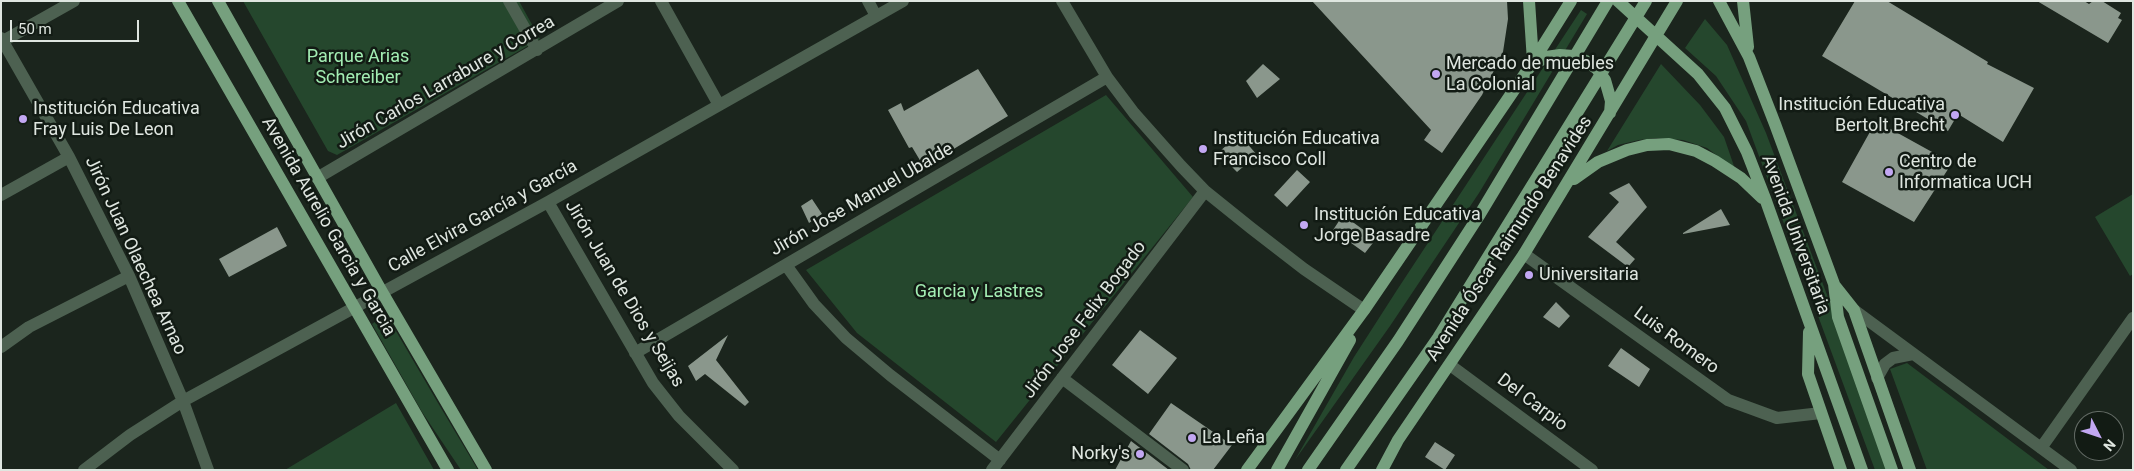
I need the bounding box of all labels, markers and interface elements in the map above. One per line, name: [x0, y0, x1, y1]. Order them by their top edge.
scale bar: [12, 10, 141, 42]
street label: Jirón Carlos Larrabure y Correa: [333, 12, 559, 154]
text: 50 m: [18, 20, 52, 38]
park label: Parque Arias Schereiber: [307, 46, 409, 88]
place label: Mercado de muebles La Colonial: [1446, 53, 1614, 96]
marker: Mercado de muebles La Colonial: [1430, 68, 1442, 80]
place label: Institución Educativa Bertolt Brecht: [1778, 94, 1945, 136]
place label: Institución Educativa Fray Luis De Leon: [33, 98, 200, 140]
marker: Institución Educativa Bertolt Brecht: [1949, 109, 1961, 121]
street label: Avenida Óscar Raimundo Benavides: [1423, 112, 1597, 366]
marker: Institución Educativa Fray Luis De Leon: [17, 113, 29, 125]
street label: Avenida Aurelio Garcia y Garcia: [256, 114, 400, 340]
place label: Institución Educativa Francisco Coll: [1213, 128, 1380, 170]
street label: Jirón Jose Manuel Ubalde: [767, 139, 957, 261]
marker: Institución Educativa Francisco Coll: [1197, 143, 1209, 155]
place label: Centro de Informatica UCH: [1899, 151, 2032, 193]
street label: Avenida Universitaria: [1756, 152, 1834, 318]
street label: Jirón Juan Olaechea Arnao: [80, 154, 190, 358]
street label: Calle Elvira García y García: [385, 156, 581, 278]
marker: Centro de Informatica UCH: [1883, 166, 1895, 178]
street label: Jirón Juan de Dios y Seijas: [560, 197, 688, 391]
place label: Institución Educativa Jorge Basadre: [1314, 204, 1481, 246]
marker: Institución Educativa Jorge Basadre: [1298, 219, 1310, 231]
street label: Jirón Jose Felix Bogado: [1019, 237, 1151, 403]
place label: Universitaria: [1539, 264, 1639, 286]
marker: Universitaria: [1523, 269, 1535, 281]
park label: Garcia y Lastres: [915, 281, 1043, 303]
street label: Luis Romero: [1629, 303, 1723, 379]
street label: Del Carpio: [1493, 370, 1571, 436]
north arrow: [2074, 411, 2124, 461]
place label: La Leña: [1202, 427, 1265, 449]
marker: La Leña: [1186, 432, 1198, 444]
text: N: [2100, 436, 2119, 454]
place label: Norky's: [1071, 443, 1130, 465]
marker: Norky's: [1134, 448, 1146, 460]

